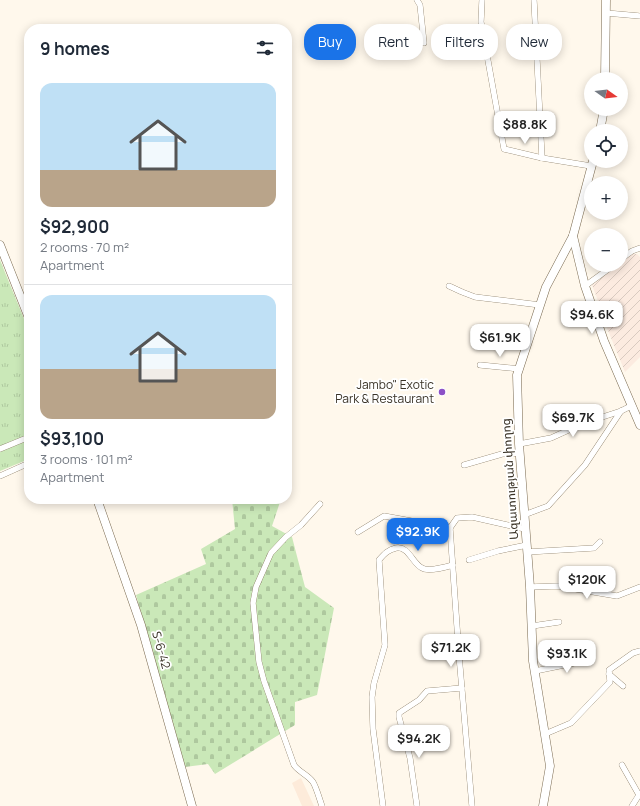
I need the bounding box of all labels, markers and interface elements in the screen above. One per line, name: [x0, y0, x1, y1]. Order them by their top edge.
chip: Buy: [304, 24, 356, 60]
chip: Rent: [364, 24, 423, 60]
chip: Filters: [431, 24, 498, 60]
chip: New: [506, 24, 562, 60]
text: 9 homes: [40, 37, 110, 60]
icon: filters: [254, 37, 276, 59]
north arrow: [584, 72, 628, 116]
map controls: [584, 72, 628, 272]
icon: home: [122, 109, 194, 181]
pin: $88.8K: [492, 111, 558, 145]
text: $88.8K: [503, 115, 547, 133]
button: locate: [584, 124, 628, 168]
button: +: [584, 176, 628, 220]
text: $92,900: [40, 215, 109, 238]
button: −: [584, 228, 628, 272]
text: 2 rooms · 70 m²: [40, 238, 129, 256]
text: Apartment: [40, 256, 104, 274]
pin: $94.6K: [559, 301, 625, 335]
text: $94.6K: [570, 305, 614, 323]
icon: home: [122, 321, 194, 393]
pin: $61.9K: [467, 324, 533, 358]
text: $61.9K: [479, 328, 521, 346]
place label: Jambo" Exotic Park & Restaurant: [335, 376, 434, 407]
marker: Jambo" Exotic Park & Restaurant: [437, 387, 447, 397]
pin: $69.7K: [540, 404, 606, 438]
text: $69.7K: [551, 408, 595, 426]
street label: Ազատության փողոց: [497, 418, 522, 540]
text: $93,100: [40, 427, 104, 450]
text: 3 rooms · 101 m²: [40, 450, 133, 468]
text: Apartment: [40, 468, 104, 486]
pin: $92.9K: [385, 518, 451, 552]
text: $92.9K: [396, 522, 440, 540]
pin: $120K: [559, 566, 615, 600]
text: $120K: [568, 570, 606, 588]
street label: Տ-6-42: [148, 629, 175, 671]
pin: $71.2K: [418, 634, 484, 668]
text: $71.2K: [431, 638, 471, 656]
pin: $93.1K: [534, 640, 600, 674]
text: $93.1K: [547, 644, 587, 662]
pin: $94.2K: [386, 725, 452, 759]
text: $94.2K: [397, 729, 441, 747]

